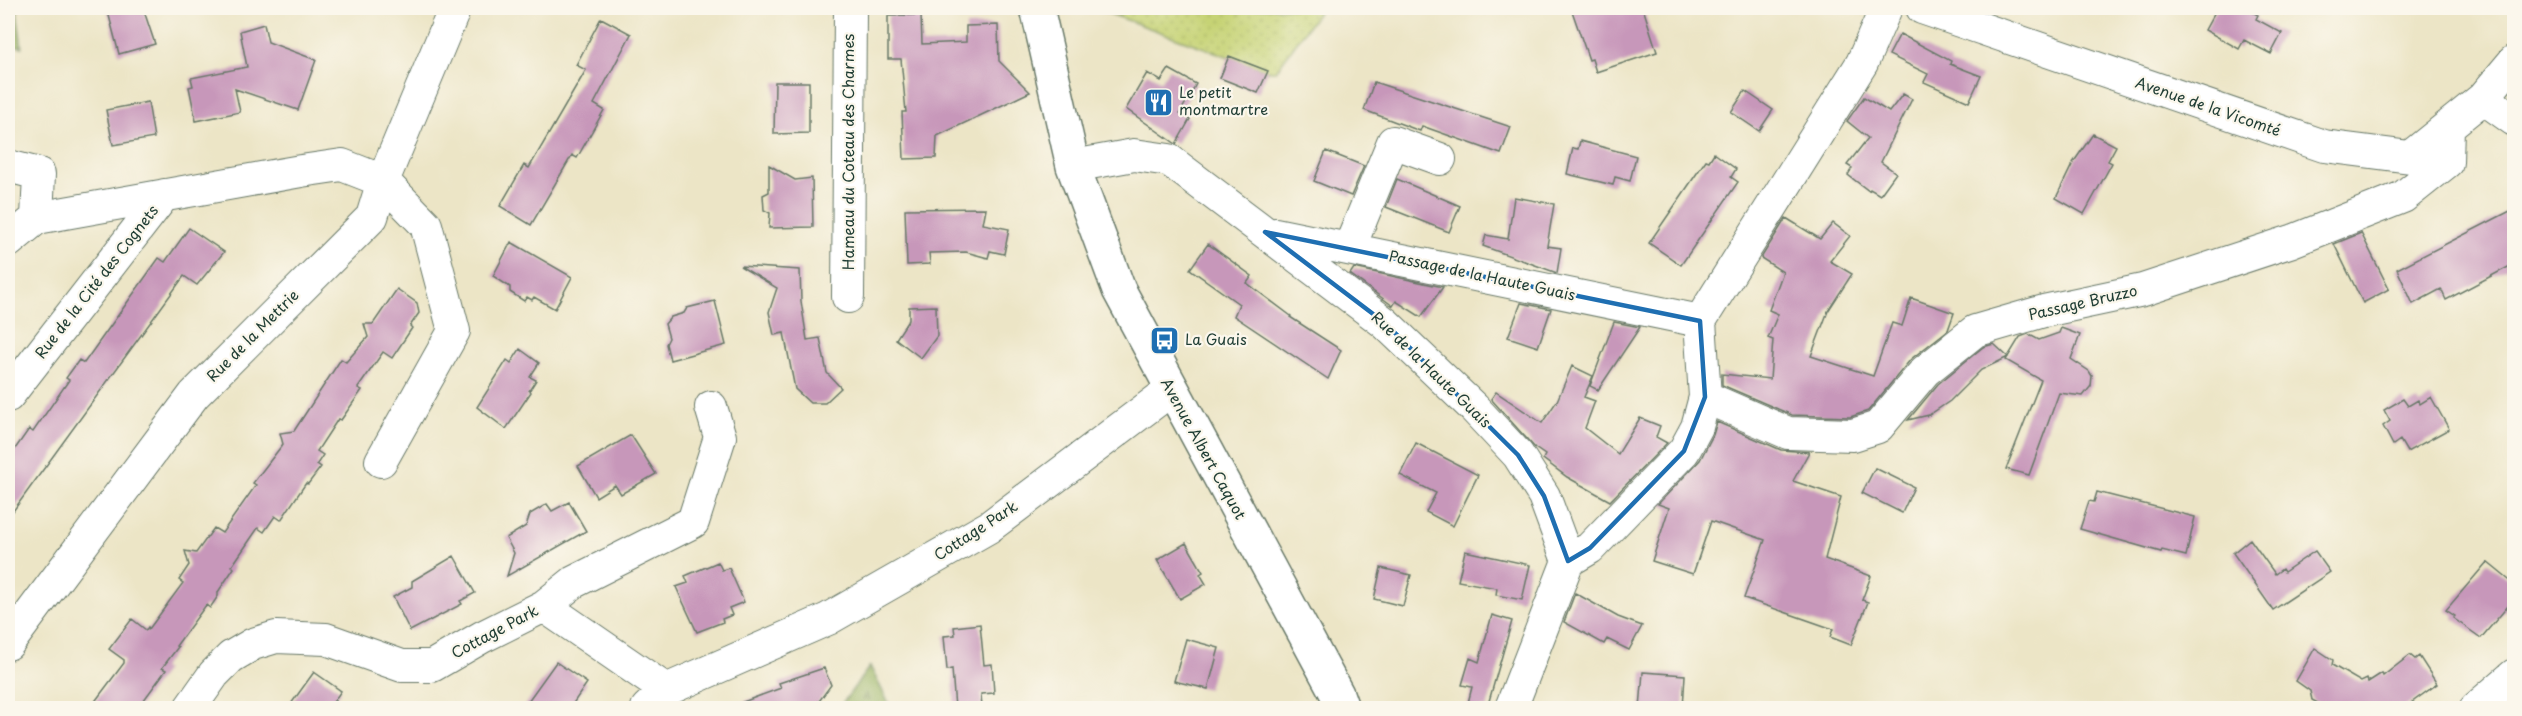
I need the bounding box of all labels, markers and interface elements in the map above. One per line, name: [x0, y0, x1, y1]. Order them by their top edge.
street label: Hameau du Coteau des Charmes: [836, 34, 859, 270]
street label: Avenue de la Vicomté: [2133, 70, 2284, 141]
place label: Le petit montmartre: [1179, 80, 1268, 120]
restaurant icon: Le petit montmartre: [1142, 86, 1174, 118]
street label: Rue de la Cité des Cognets: [28, 199, 163, 363]
street label: Passage de la Haute Guais: [1387, 244, 1578, 306]
street label: Passage Bruzzo: [2026, 278, 2139, 325]
street label: Rue de la Mettrie: [201, 284, 303, 386]
street label: Rue de la Haute Guais: [1367, 305, 1497, 432]
bus stop icon: La Guais: [1148, 324, 1180, 356]
place label: La Guais: [1185, 327, 1247, 350]
street label: Avenue Albert Caquot: [1156, 373, 1253, 523]
street label: Cottage Park: [929, 494, 1022, 566]
street label: Cottage Park: [447, 598, 542, 663]

